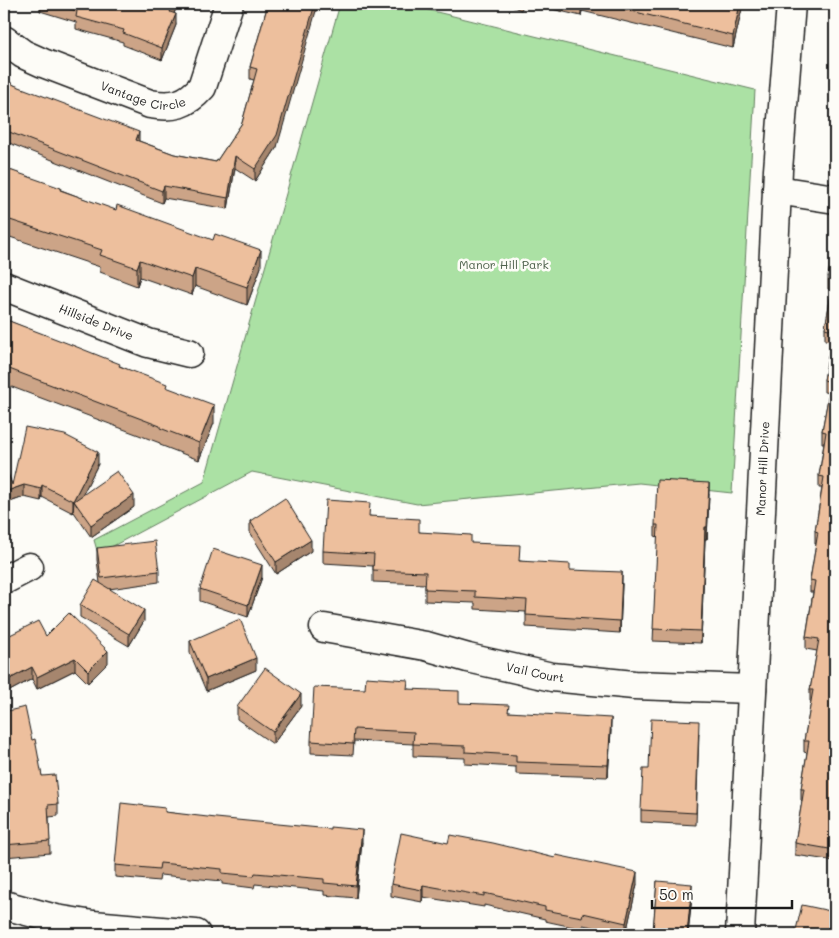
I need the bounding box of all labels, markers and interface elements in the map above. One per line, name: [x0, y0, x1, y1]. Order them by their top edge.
street label: Vantage Circle: [99, 77, 188, 113]
park label: Manor Hill Park: [459, 256, 549, 272]
street label: Hillside Drive: [57, 300, 136, 343]
street label: Manor Hill Drive: [752, 421, 772, 516]
street label: Vail Court: [505, 658, 565, 685]
scale bar: [652, 878, 792, 910]
text: 50 m: [659, 884, 694, 904]

